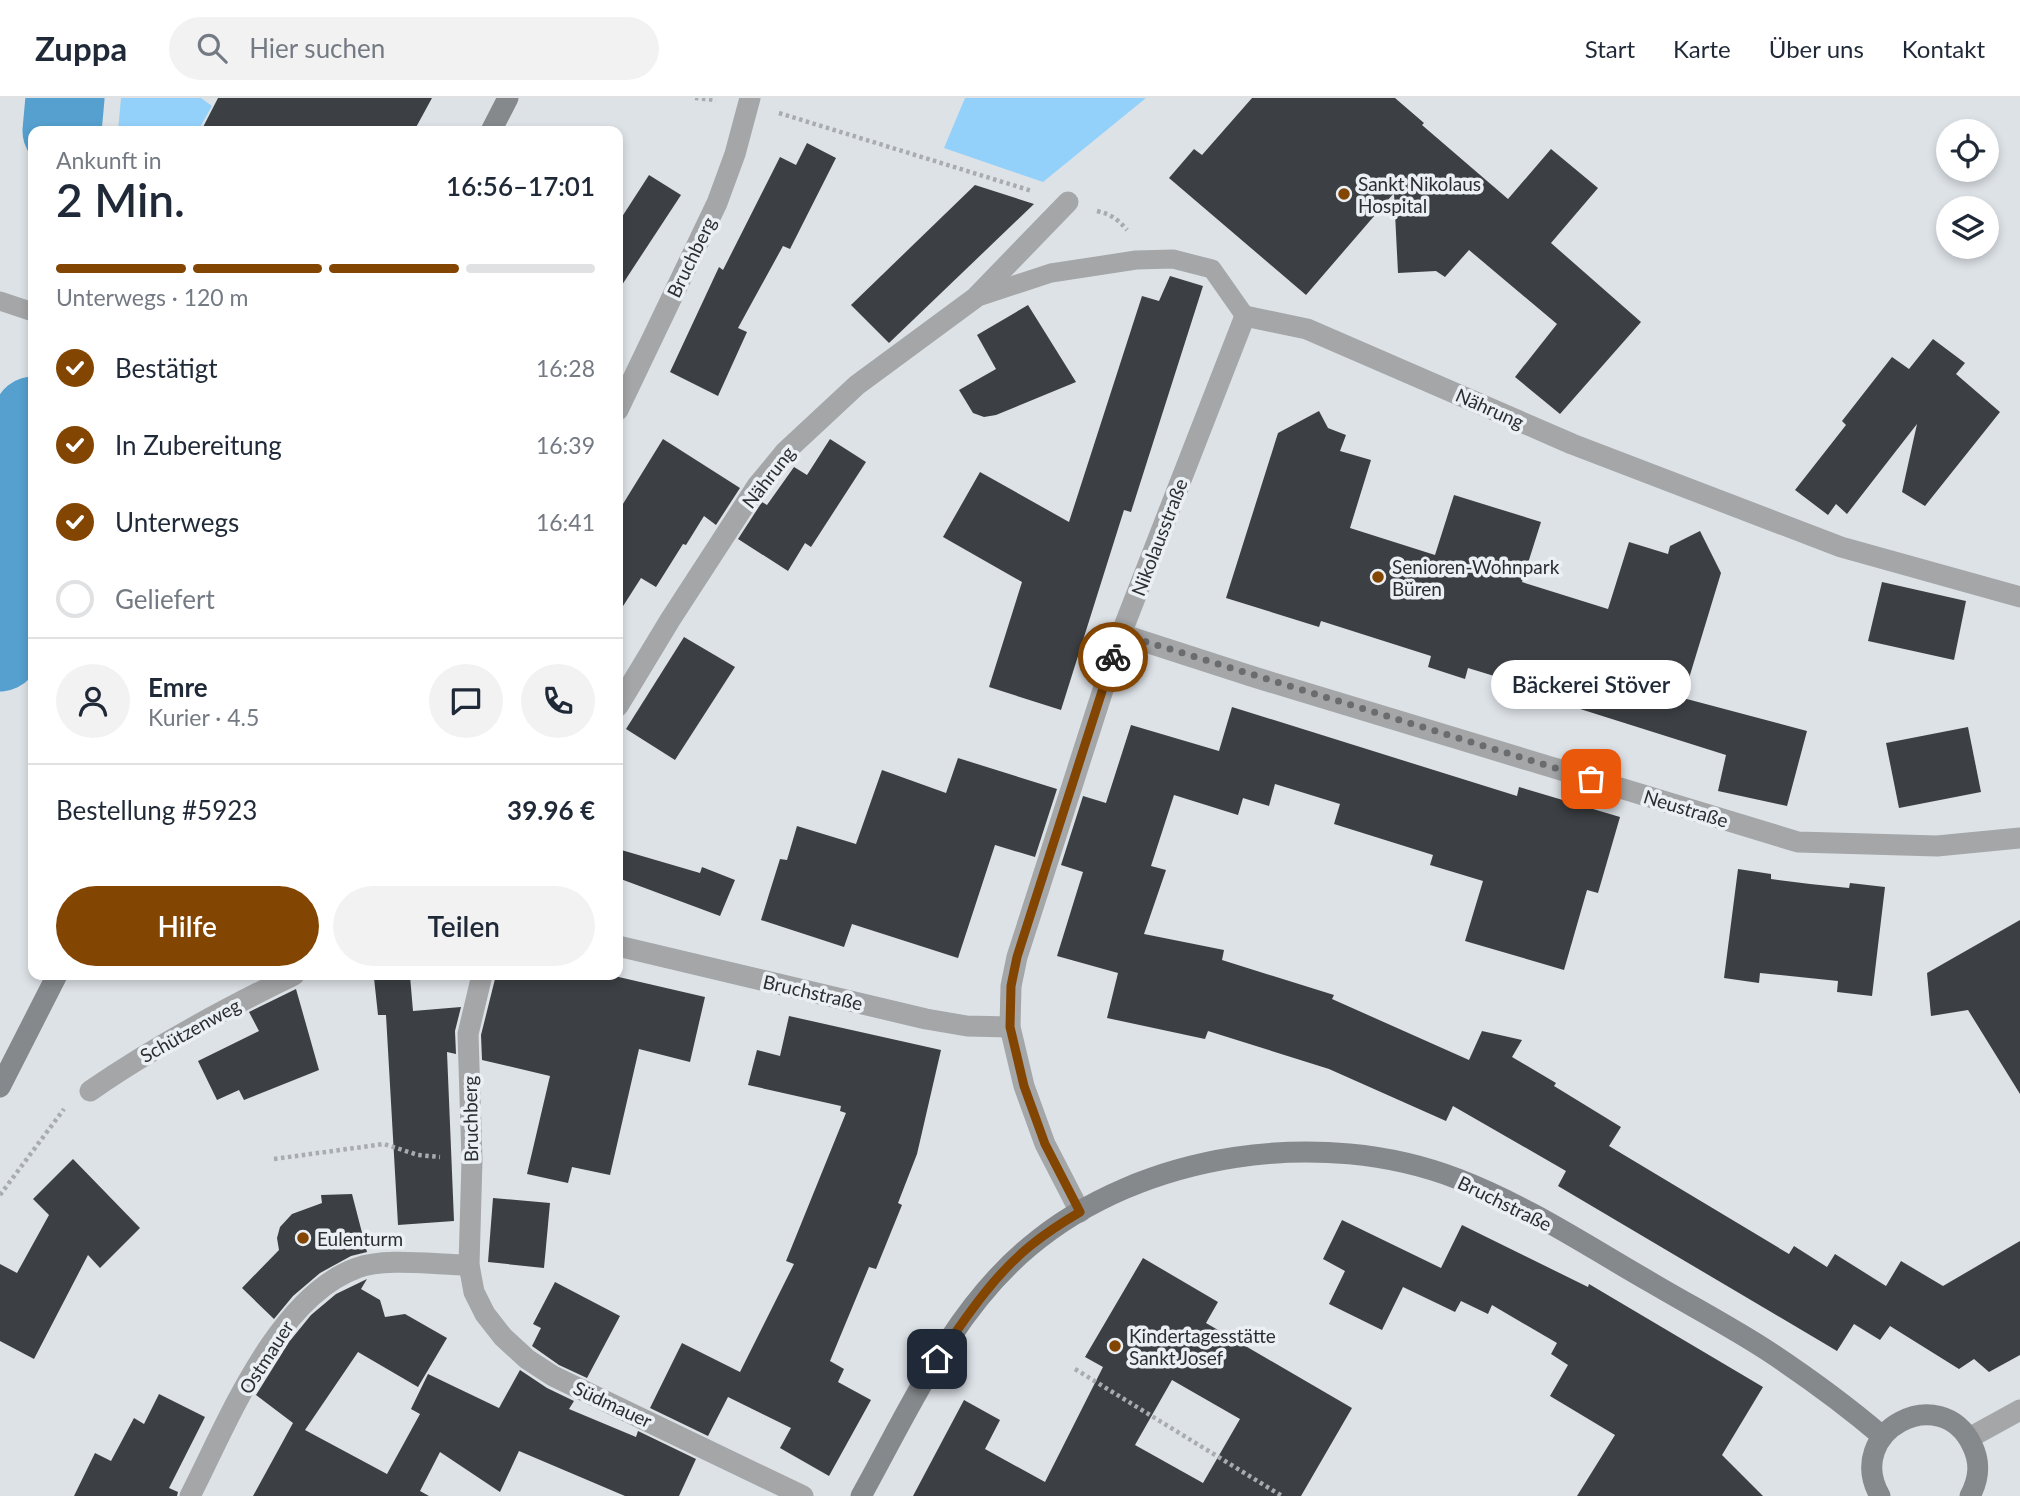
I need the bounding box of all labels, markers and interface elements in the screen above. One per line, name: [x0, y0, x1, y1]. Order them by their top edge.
search box: [169, 17, 659, 80]
text: Zuppa: [35, 28, 127, 68]
icon: search: [193, 29, 231, 67]
text: Hier suchen: [249, 32, 385, 64]
text: Start: [1585, 34, 1635, 63]
text: Karte: [1673, 34, 1731, 63]
text: Über uns: [1769, 34, 1864, 63]
text: Kontakt: [1902, 34, 1985, 63]
map controls: [1936, 119, 1999, 259]
button: locate: [1936, 119, 1999, 182]
text: Ankunft in: [56, 146, 162, 174]
text: 16:56–17:01: [446, 170, 595, 202]
text: 2 Min.: [56, 172, 185, 227]
place label: Sankt Nikolaus Hospital: [1358, 172, 1481, 217]
marker: Sankt Nikolaus Hospital: [1336, 186, 1352, 202]
button: layers: [1936, 196, 1999, 259]
street label: Bruchberg: [662, 213, 720, 301]
text: Unterwegs · 120 m: [56, 283, 249, 311]
icon: check: [56, 349, 94, 387]
text: Bestätigt: [115, 352, 218, 384]
text: 16:28: [536, 354, 595, 382]
street label: Nährung: [1452, 383, 1528, 433]
icon: check: [56, 426, 94, 464]
text: In Zubereitung: [115, 429, 282, 461]
text: 16:39: [536, 431, 595, 459]
street label: Nährung: [737, 441, 799, 513]
street label: Nikolausstraße: [1126, 475, 1192, 599]
icon: check: [56, 503, 94, 541]
text: Unterwegs: [115, 506, 239, 538]
text: 16:41: [536, 508, 595, 536]
place label: Senioren-Wohnpark Büren: [1392, 555, 1560, 600]
marker: Senioren-Wohnpark Büren: [1370, 569, 1386, 585]
text: Geliefert: [115, 583, 215, 615]
courier: [1078, 622, 1148, 692]
icon: bike: [1094, 638, 1132, 676]
callout: Bäckerei Stöver: [1491, 660, 1691, 709]
button: person: [56, 664, 130, 738]
button: chat: [429, 664, 503, 738]
button: phone: [521, 664, 595, 738]
text: Bäckerei Stöver: [1512, 670, 1670, 698]
text: Emre: [148, 671, 208, 703]
text: Kurier · 4.5: [148, 703, 259, 731]
pin: [1561, 749, 1621, 809]
icon: bag: [1572, 760, 1610, 798]
street label: Neustraße: [1641, 784, 1731, 832]
text: Bestellung #5923: [56, 794, 257, 826]
text: 39.96 €: [507, 794, 595, 826]
button: Hilfe: [56, 886, 319, 966]
button: Teilen: [333, 886, 595, 966]
street label: Bruchstraße: [761, 969, 865, 1015]
street label: Schützenweg: [136, 993, 244, 1067]
street label: Bruchberg: [458, 1075, 482, 1162]
street label: Bruchstraße: [1454, 1170, 1556, 1236]
place label: Eulenturm: [317, 1227, 403, 1250]
marker: Eulenturm: [295, 1230, 311, 1246]
street label: Ostmauer: [234, 1316, 298, 1398]
place label: Kindertagesstätte Sankt Josef: [1129, 1324, 1276, 1369]
pin: [907, 1329, 967, 1389]
marker: Kindertagesstätte Sankt Josef: [1107, 1338, 1123, 1354]
icon: home: [918, 1340, 956, 1378]
street label: Südmauer: [570, 1376, 656, 1432]

